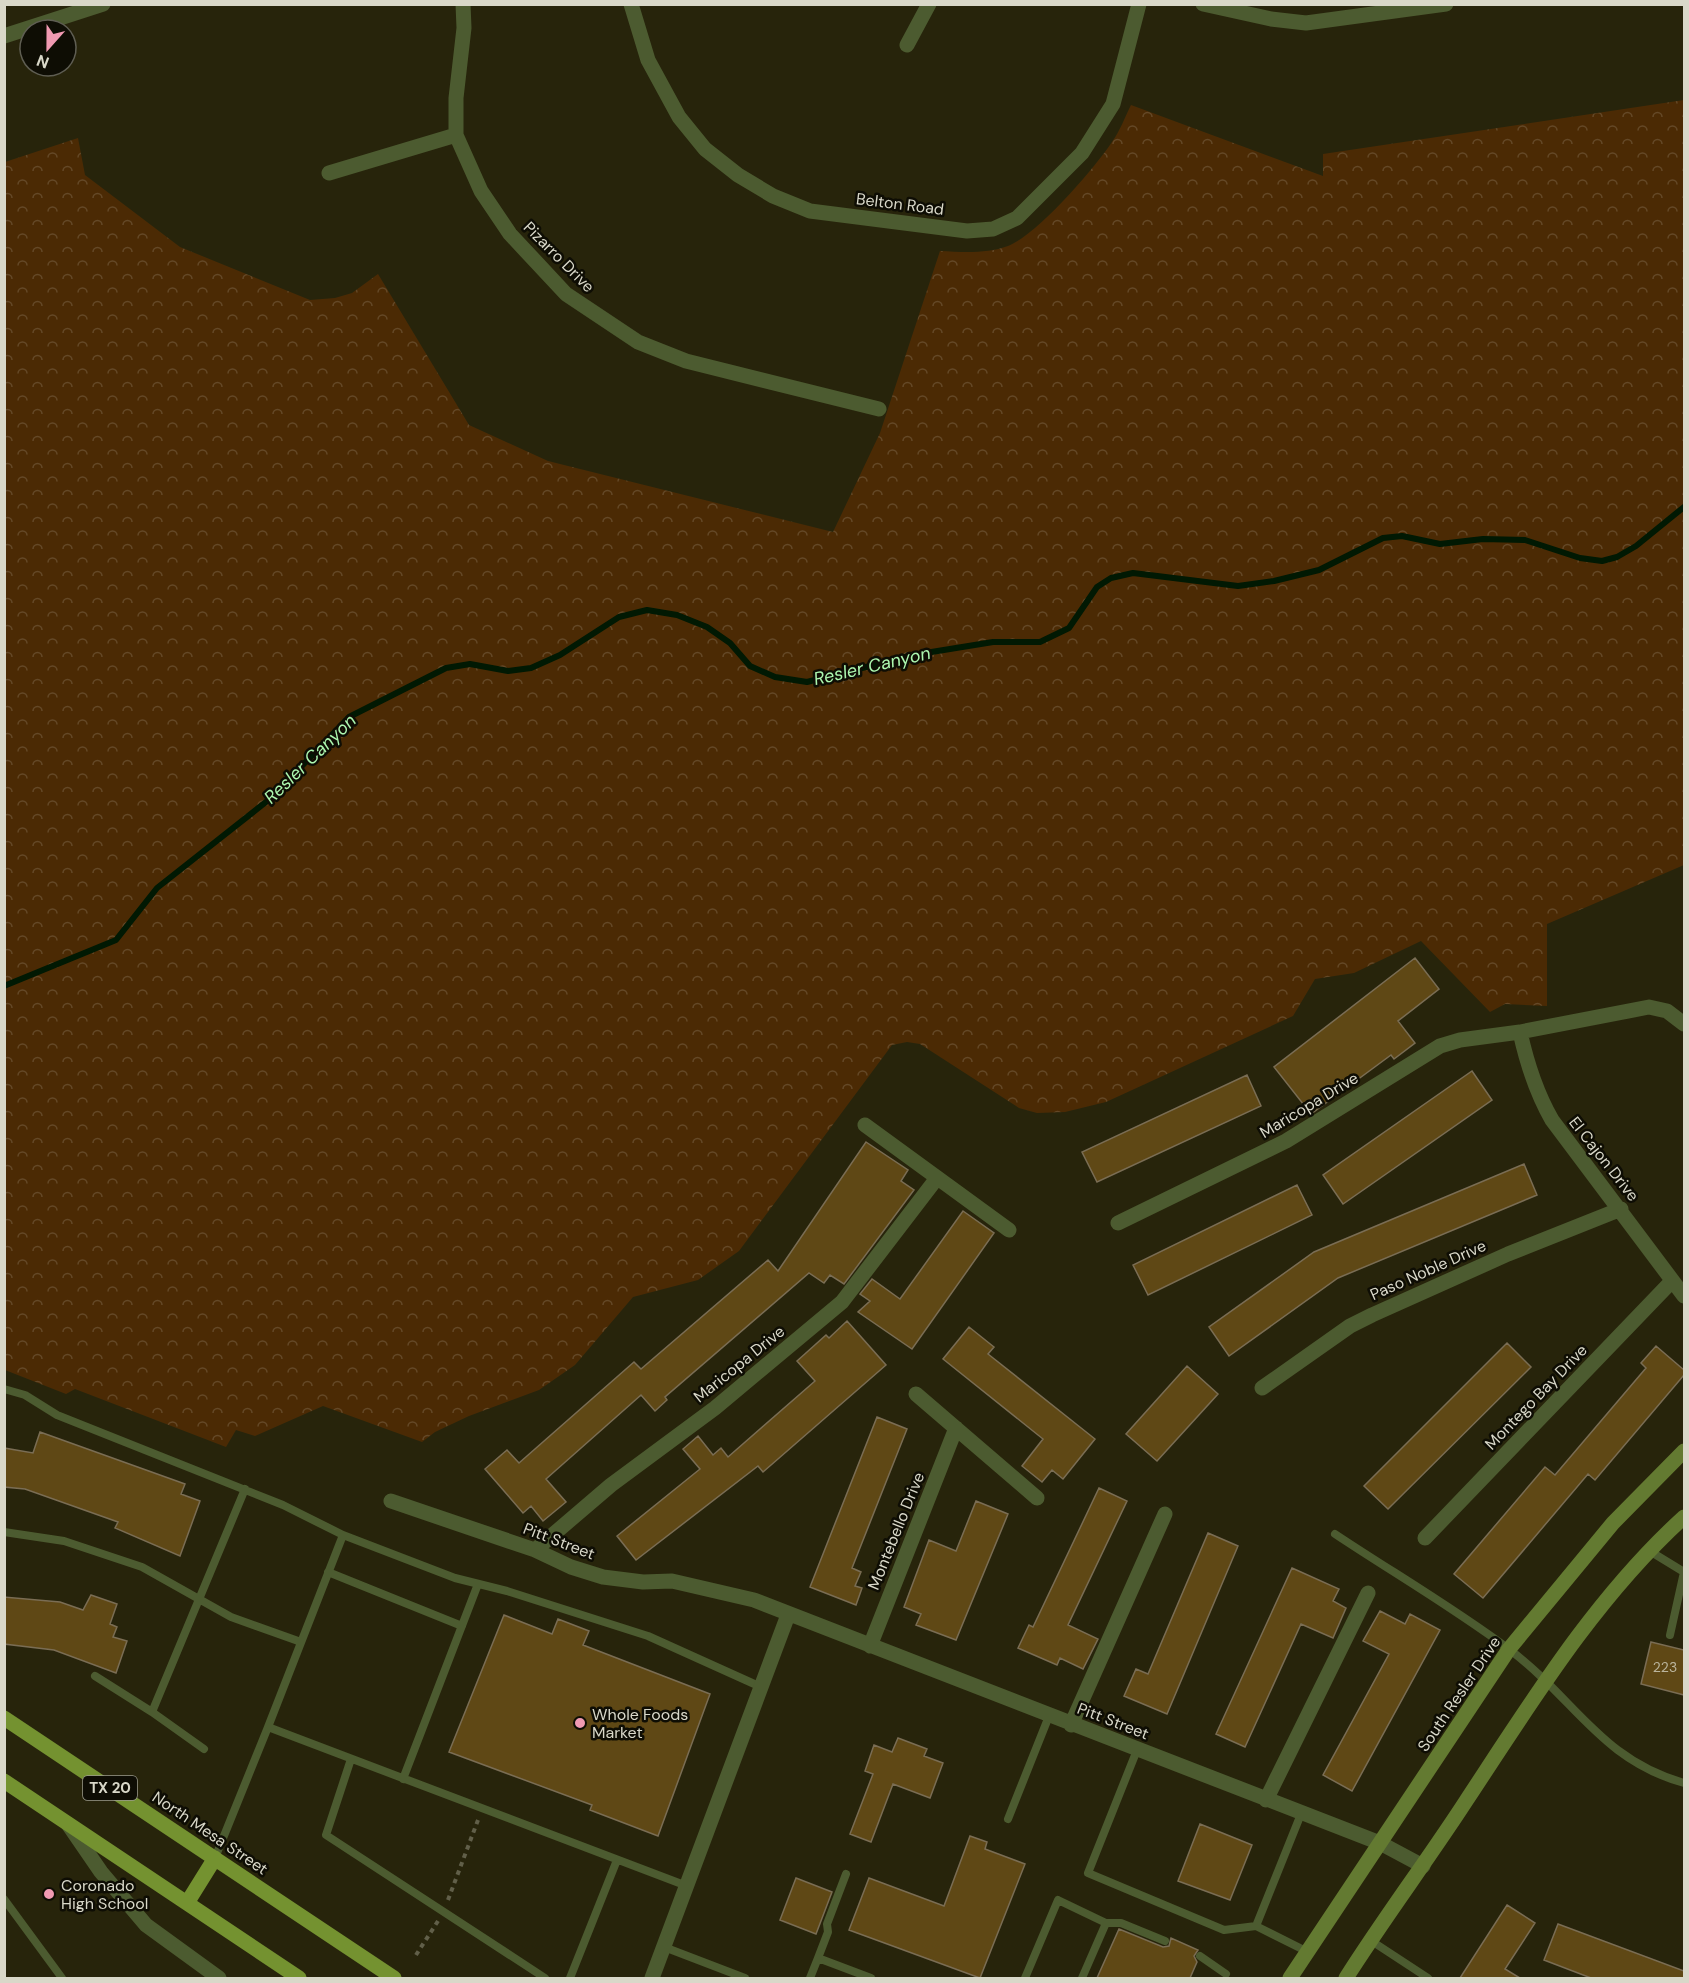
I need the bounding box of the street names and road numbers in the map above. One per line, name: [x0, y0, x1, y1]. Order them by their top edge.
street label: Belton Road: [855, 188, 945, 220]
street label: Pizarro Drive: [519, 217, 599, 297]
street label: Maricopa Drive: [1256, 1067, 1362, 1143]
street label: El Cajon Drive: [1564, 1112, 1644, 1206]
street label: Paso Noble Drive: [1367, 1235, 1489, 1305]
street label: Maricopa Drive: [689, 1321, 789, 1407]
street label: Montego Bay Drive: [1480, 1340, 1592, 1454]
street label: Montebello Drive: [863, 1469, 929, 1593]
street label: Pitt Street: [520, 1518, 598, 1564]
street label: South Resler Drive: [1413, 1632, 1505, 1756]
street label: Pitt Street: [1074, 1698, 1152, 1744]
road number: TX 20: [83, 1776, 137, 1800]
street label: North Mesa Street: [148, 1787, 272, 1879]

